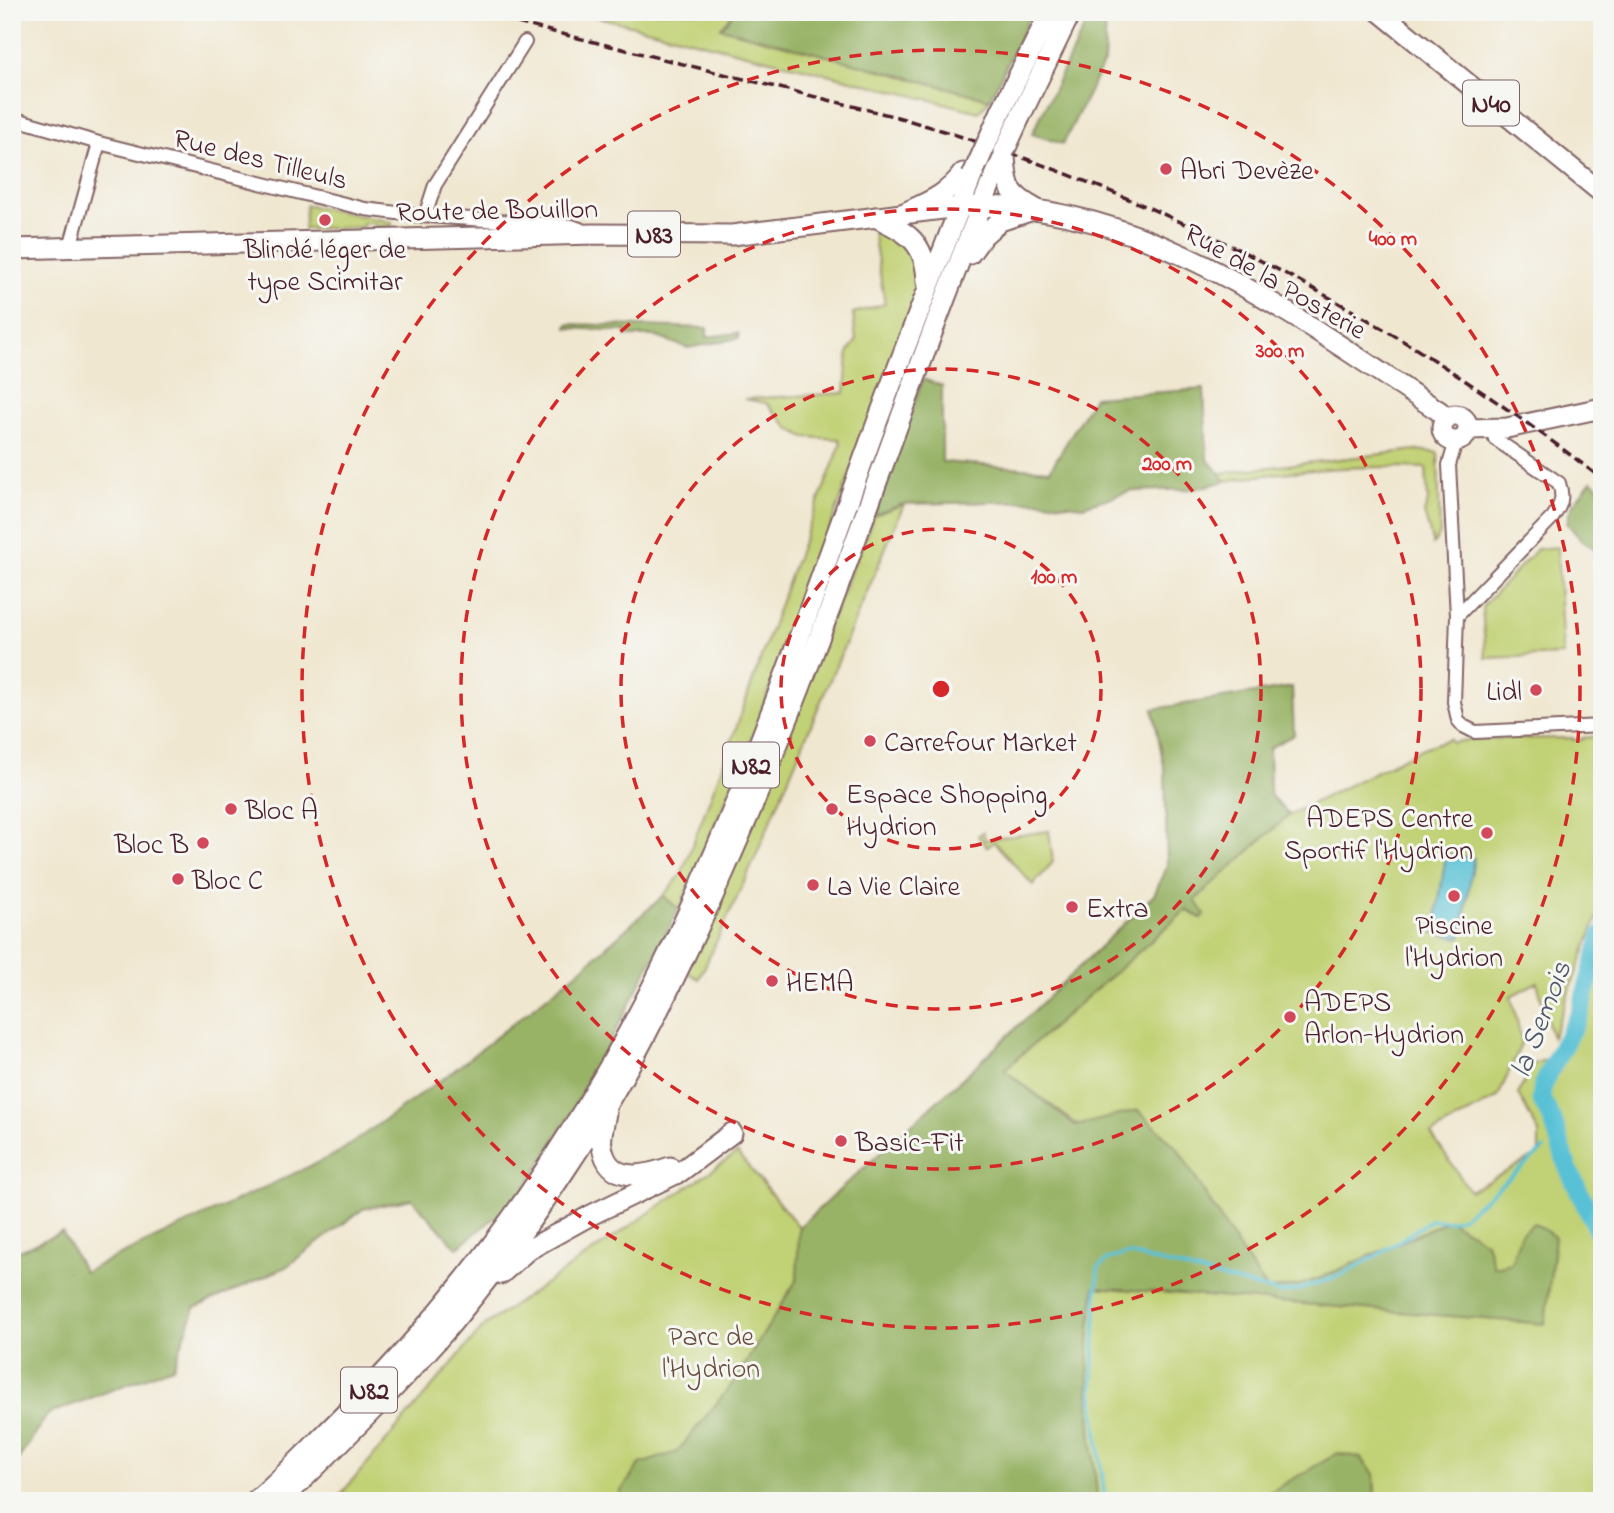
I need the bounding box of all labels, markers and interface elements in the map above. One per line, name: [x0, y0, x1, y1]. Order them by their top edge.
road number: N40: [1463, 80, 1519, 125]
street label: Rue des Tilleuls: [169, 120, 352, 203]
place label: Abri Devèze: [1180, 152, 1314, 193]
marker: Abri Devèze: [1158, 161, 1174, 177]
street label: Route de Bouillon: [396, 190, 599, 235]
marker: Blindé léger de type Scimitar: [317, 212, 333, 228]
road number: N83: [628, 212, 680, 256]
street label: Rue de la Posterie: [1175, 214, 1373, 352]
text: 400 m: [1369, 225, 1417, 255]
place label: Blindé léger de type Scimitar: [243, 231, 407, 304]
text: 300 m: [1255, 337, 1304, 367]
text: 200 m: [1141, 450, 1192, 480]
text: 100 m: [1031, 563, 1077, 593]
place label: Lidl: [1486, 673, 1522, 714]
centre of rings: [929, 677, 953, 701]
marker: Lidl: [1528, 682, 1544, 698]
place label: Carrefour Market: [884, 724, 1077, 765]
marker: Carrefour Market: [862, 733, 878, 749]
road number: N82: [723, 743, 779, 788]
place label: Espace Shopping Hydrion: [846, 776, 1047, 849]
place label: Bloc A: [244, 792, 318, 833]
place label: ADEPS Centre Sportif l'Hydrion: [1284, 800, 1473, 873]
marker: Bloc A: [223, 801, 239, 817]
marker: Espace Shopping Hydrion: [824, 801, 840, 817]
marker: ADEPS Centre Sportif l'Hydrion: [1479, 825, 1495, 841]
place label: Bloc B: [113, 826, 189, 867]
marker: Bloc B: [195, 835, 211, 851]
place label: Bloc C: [191, 862, 263, 903]
place label: La Vie Claire: [827, 868, 961, 909]
marker: Bloc C: [170, 871, 186, 887]
marker: La Vie Claire: [805, 877, 821, 893]
marker: Piscine l'Hydrion: [1446, 888, 1462, 904]
place label: Extra: [1086, 890, 1149, 931]
marker: Extra: [1064, 899, 1080, 915]
place label: Piscine l'Hydrion: [1405, 907, 1503, 980]
water label: la Semois: [1501, 955, 1585, 1084]
place label: HEMA: [786, 964, 853, 1005]
marker: HEMA: [764, 973, 780, 989]
place label: ADEPS Arlon-Hydrion: [1304, 984, 1464, 1057]
marker: ADEPS Arlon-Hydrion: [1282, 1009, 1298, 1025]
place label: Basic-Fit: [854, 1124, 964, 1165]
marker: Basic-Fit: [833, 1133, 849, 1149]
park label: Parc de l'Hydrion: [662, 1318, 760, 1391]
road number: N82: [341, 1368, 397, 1413]

